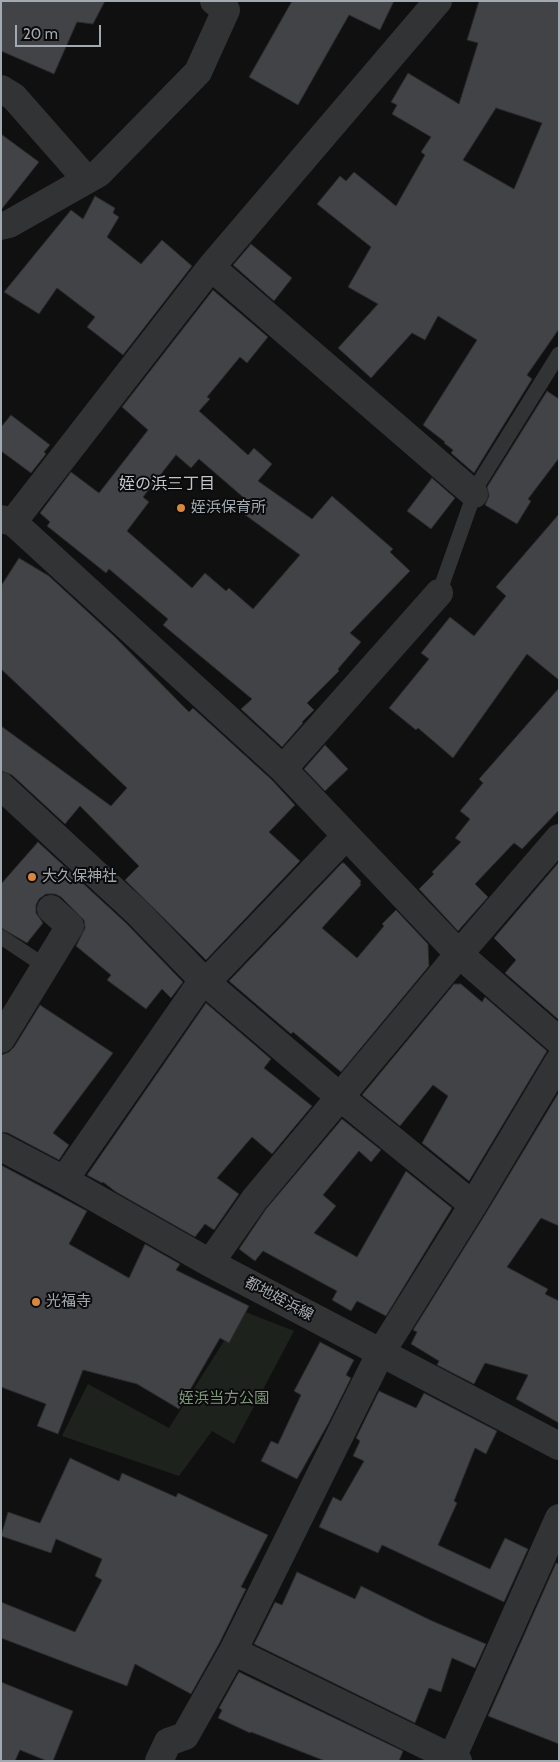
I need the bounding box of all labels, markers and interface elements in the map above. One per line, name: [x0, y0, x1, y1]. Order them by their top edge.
scale bar: [18, 15, 104, 47]
text: 20 m: [23, 25, 58, 43]
district label: 姪の浜三丁目: [119, 474, 215, 494]
place label: 姪浜保育所: [191, 499, 266, 517]
marker: 姪浜保育所: [175, 502, 187, 514]
place label: 大久保神社: [42, 868, 117, 886]
marker: 大久保神社: [26, 871, 38, 883]
street label: 都地姪浜線: [242, 1273, 316, 1325]
place label: 光福寺: [46, 1293, 91, 1311]
marker: 光福寺: [30, 1296, 42, 1308]
park label: 姪浜当方公園: [179, 1390, 269, 1408]

